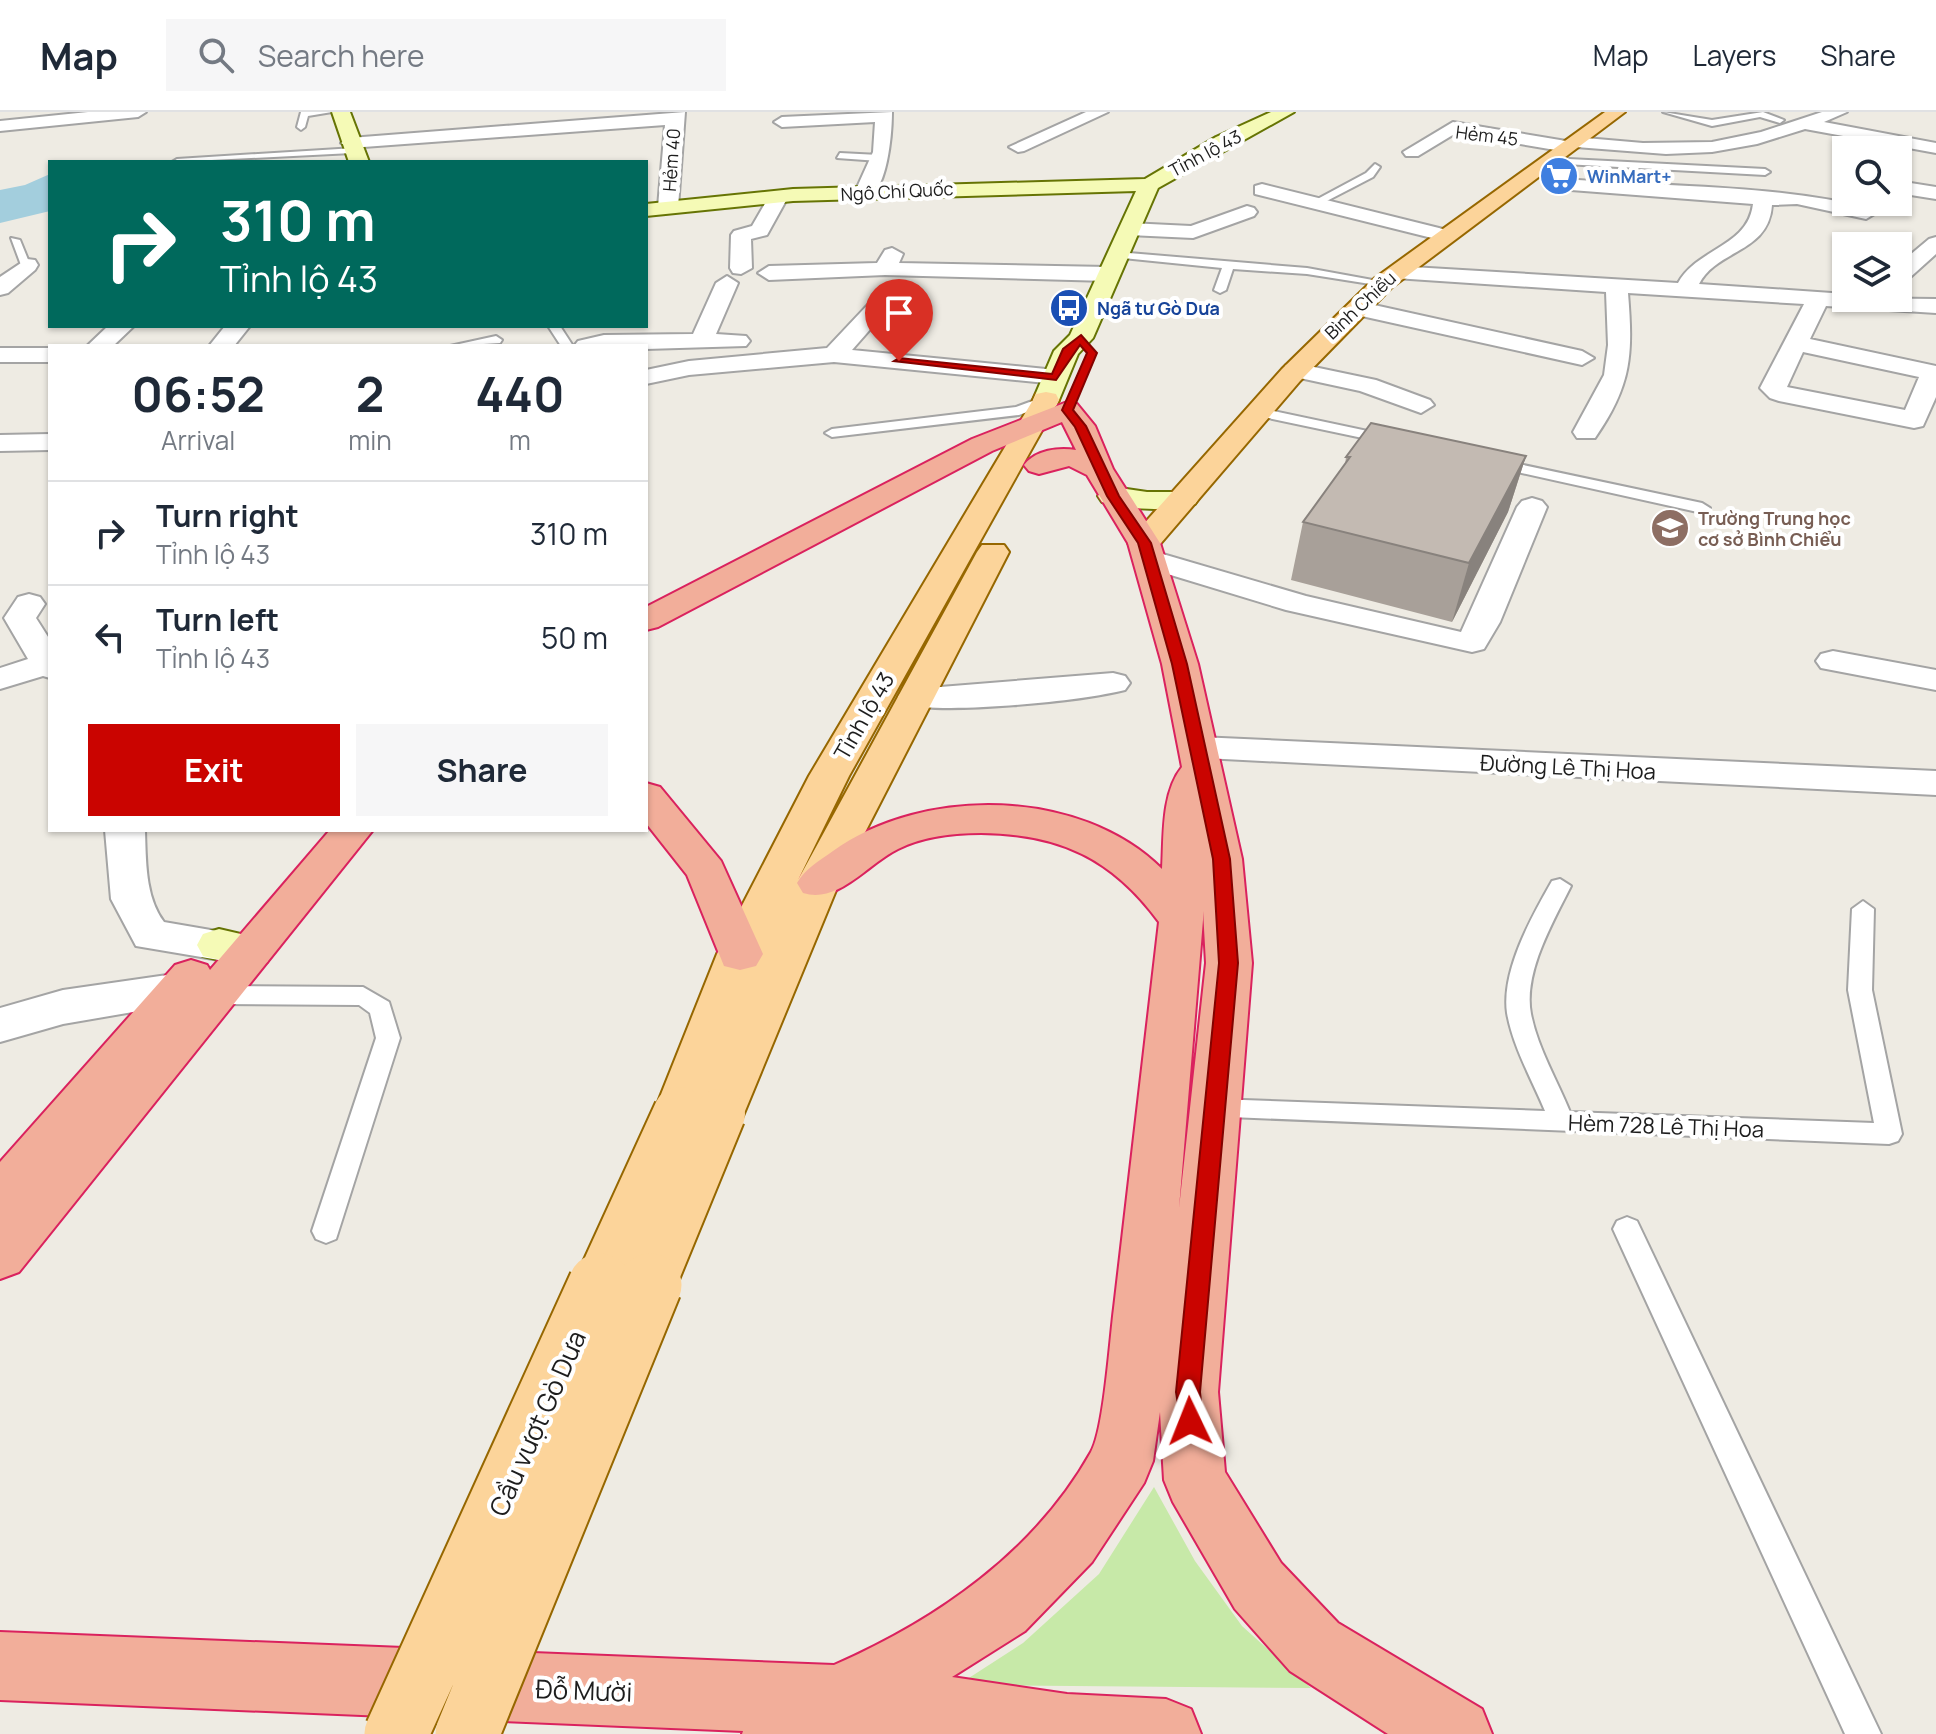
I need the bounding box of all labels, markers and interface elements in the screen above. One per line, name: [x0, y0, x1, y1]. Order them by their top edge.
search box: [166, 19, 726, 91]
text: Map: [40, 29, 118, 81]
icon: search: [194, 33, 238, 77]
text: Search here: [258, 35, 425, 76]
text: Map: [1593, 36, 1649, 74]
text: Layers: [1693, 36, 1776, 74]
text: Share: [1820, 36, 1896, 74]
street label: Hẻm 45: [1454, 119, 1520, 151]
street label: Tỉnh lộ 43: [1165, 124, 1245, 182]
street label: Hẻm 40: [657, 128, 685, 192]
map controls: [1832, 136, 1912, 312]
button: search: [1832, 136, 1912, 216]
supermarket icon: WinMart+: [1538, 155, 1580, 197]
place label: WinMart+: [1587, 164, 1672, 188]
street label: Ngô Chí Quốc: [840, 176, 954, 206]
text: 310 m: [220, 181, 376, 258]
icon: right: [88, 192, 192, 296]
button: layers: [1832, 232, 1912, 312]
text: Tỉnh lộ 43: [220, 254, 378, 303]
street label: Bình Chiểu: [1319, 266, 1401, 344]
pin: [865, 279, 933, 361]
bus stop icon: Ngã tư Gò Dưa: [1048, 287, 1090, 329]
icon: arrive: [877, 291, 921, 335]
place label: Ngã tư Gò Dưa: [1097, 296, 1220, 320]
text: 06:52: [131, 361, 265, 426]
text: 2: [356, 361, 384, 426]
text: 440: [475, 361, 565, 426]
text: Arrival: [161, 422, 235, 458]
text: min: [348, 422, 392, 458]
text: m: [509, 422, 531, 458]
text: Turn right: [156, 495, 299, 536]
place label: Trường Trung học cơ sở Bình Chiểu: [1698, 506, 1851, 551]
school or university icon: Trường Trung học cơ sở Bình Chiểu: [1649, 507, 1691, 549]
icon: right: [88, 511, 132, 555]
text: 310 m: [530, 513, 608, 554]
text: Tỉnh lộ 43: [156, 536, 270, 572]
text: Turn left: [156, 599, 279, 640]
icon: left: [88, 615, 132, 659]
text: 50 m: [541, 617, 608, 658]
text: Tỉnh lộ 43: [156, 640, 270, 676]
street label: Tỉnh lộ 43: [827, 667, 901, 765]
button: Exit: [88, 724, 340, 816]
button: Share: [356, 724, 608, 816]
street label: Đường Lê Thị Hoa: [1479, 747, 1657, 787]
street label: Hèm 728 Lê Thị Hoa: [1568, 1108, 1764, 1144]
street label: Cầu vượt Gò Dưa: [480, 1325, 594, 1521]
position arrow: [1148, 1379, 1232, 1463]
street label: Đỗ Mười: [535, 1670, 633, 1710]

